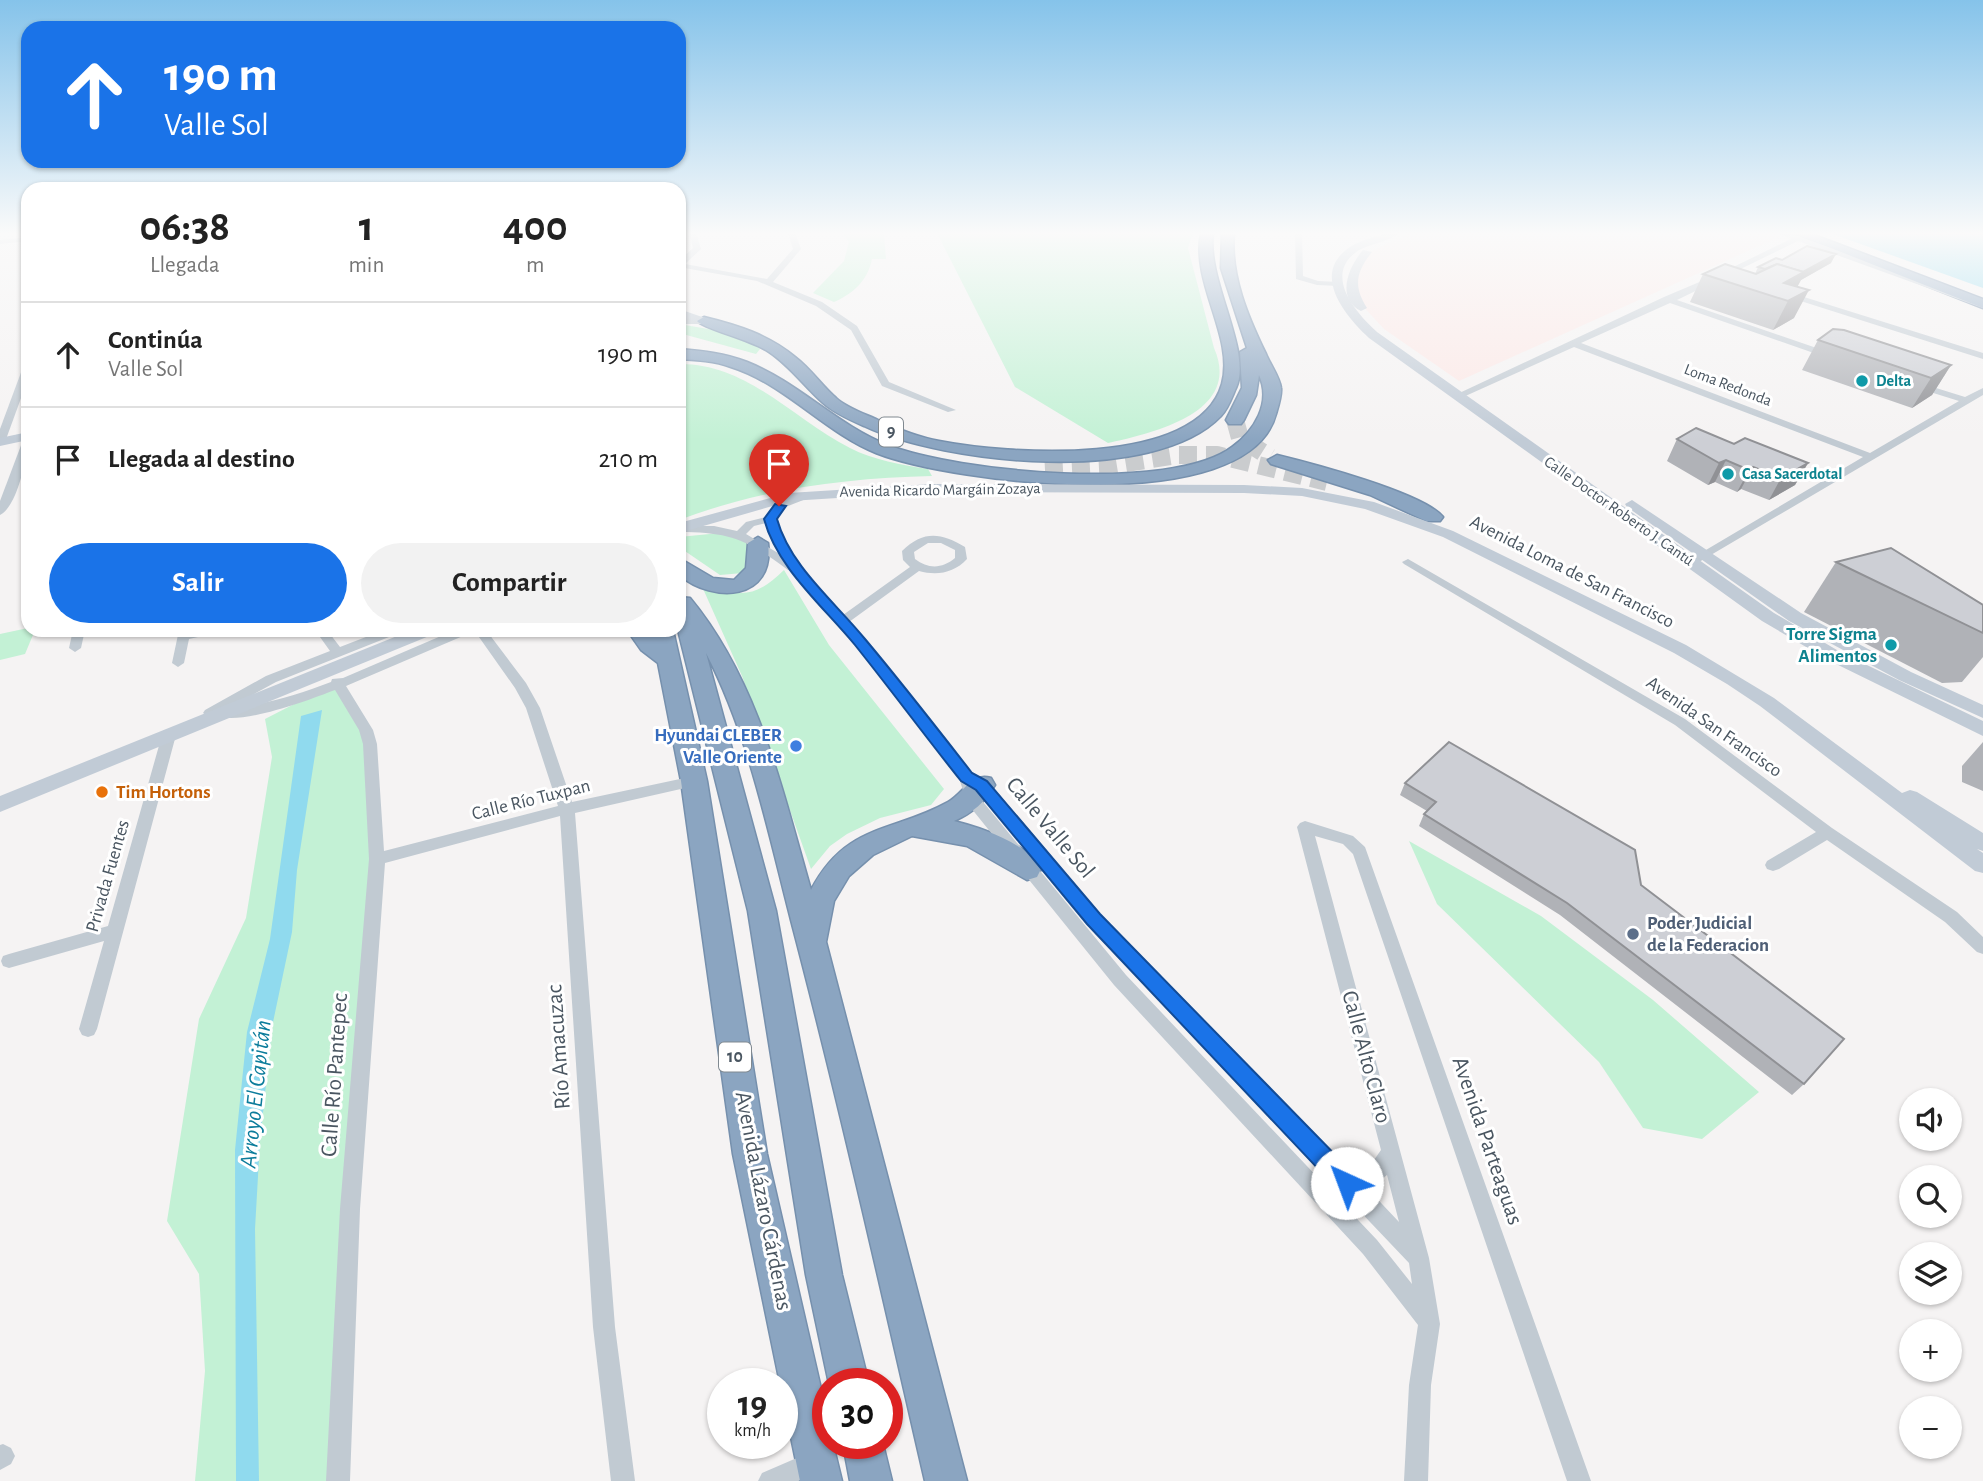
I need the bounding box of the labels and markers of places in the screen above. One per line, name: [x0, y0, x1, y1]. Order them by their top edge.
marker: Delta: [1854, 373, 1870, 389]
place label: Delta: [1876, 373, 1912, 389]
pin: [749, 434, 809, 506]
marker: Casa Sacerdotal: [1720, 466, 1736, 482]
place label: Casa Sacerdotal: [1742, 466, 1843, 482]
place label: Torre Sigma Alimentos: [1786, 625, 1877, 666]
marker: Torre Sigma Alimentos: [1883, 637, 1899, 653]
place label: Hyundai CLEBER Valle Oriente: [654, 726, 782, 767]
marker: Hyundai CLEBER Valle Oriente: [788, 738, 804, 754]
place label: Tim Hortons: [116, 783, 210, 802]
marker: Tim Hortons: [94, 784, 110, 800]
place label: Poder Judicial de la Federacion: [1647, 914, 1769, 955]
marker: Poder Judicial de la Federacion: [1625, 926, 1641, 942]

